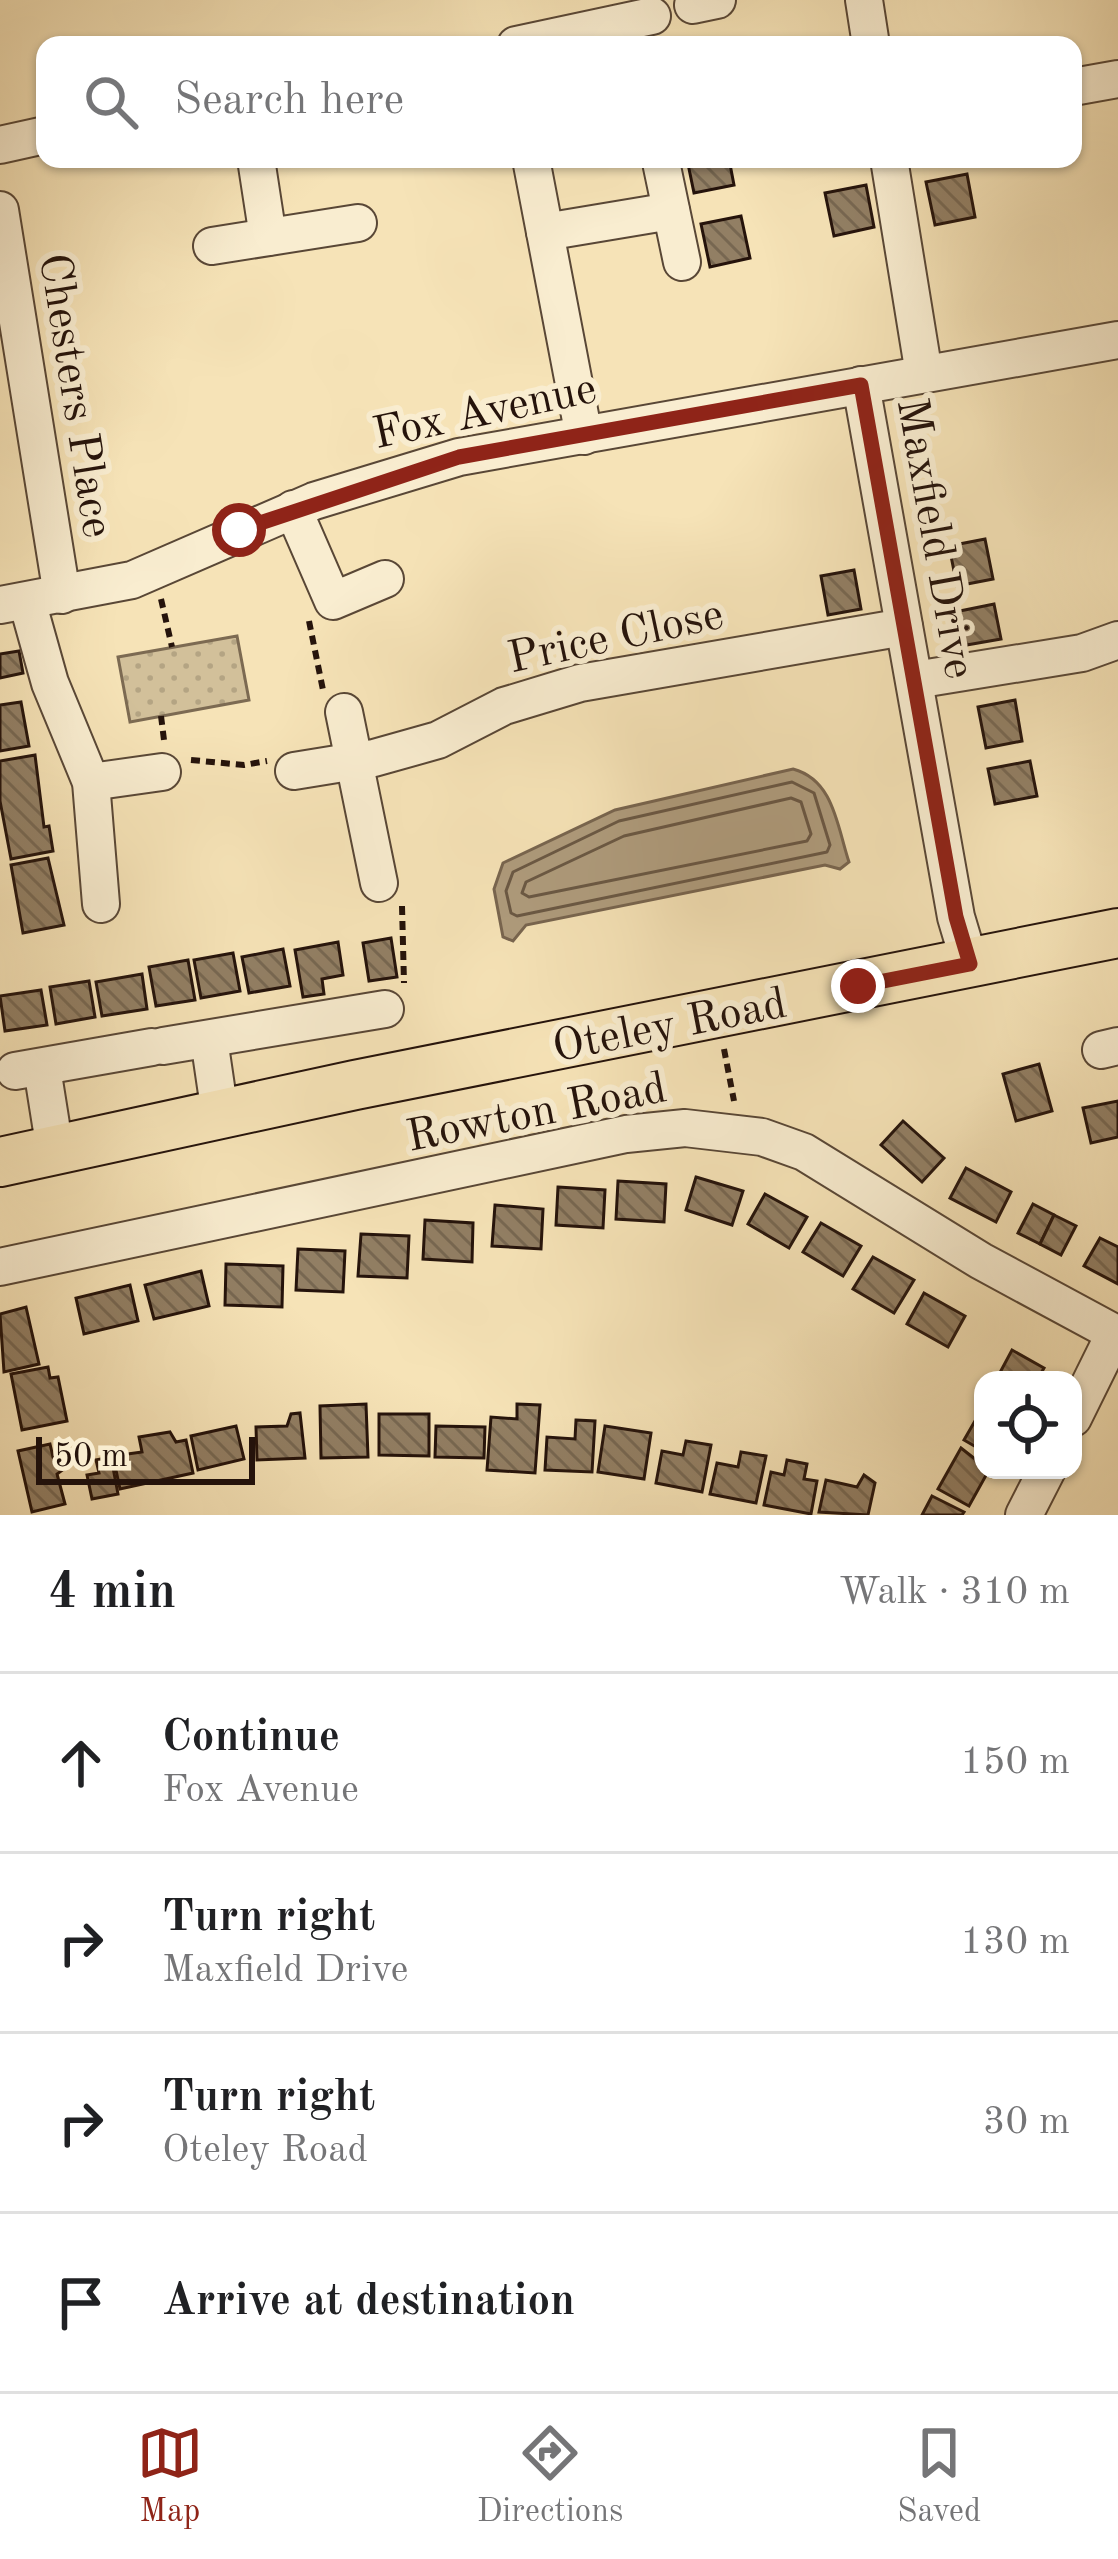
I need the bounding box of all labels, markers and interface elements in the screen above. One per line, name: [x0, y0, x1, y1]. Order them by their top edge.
search box: [36, 36, 1082, 168]
icon: search: [78, 69, 144, 135]
text: Search here: [174, 79, 404, 124]
street label: Chesters Place: [29, 250, 118, 541]
street label: Fox Avenue: [369, 368, 601, 459]
street label: Maxfield Drive: [887, 395, 980, 683]
route start: [212, 503, 266, 557]
street label: Price Close: [504, 594, 728, 683]
route end: [831, 959, 885, 1013]
street label: Oteley Road: [549, 983, 791, 1072]
street label: Rowton Road: [403, 1067, 671, 1162]
map controls: [974, 1371, 1082, 1479]
button: locate: [974, 1371, 1082, 1479]
scale bar: [36, 1431, 255, 1484]
text: 50 m: [54, 1441, 128, 1474]
text: 4 min: [48, 1568, 176, 1619]
text: Walk · 310 m: [839, 1573, 1070, 1612]
text: Continue: [162, 1716, 340, 1761]
icon: ahead: [48, 1730, 114, 1796]
text: 150 m: [960, 1743, 1070, 1782]
text: Fox Avenue: [162, 1771, 359, 1810]
text: Turn right: [162, 1896, 375, 1941]
icon: right: [48, 1910, 114, 1976]
text: 130 m: [960, 1923, 1070, 1962]
text: Maxfield Drive: [162, 1951, 408, 1990]
text: Turn right: [162, 2076, 375, 2121]
icon: right: [48, 2090, 114, 2156]
text: 30 m: [983, 2103, 1070, 2142]
text: Oteley Road: [162, 2131, 368, 2170]
icon: arrive: [48, 2270, 114, 2336]
text: Arrive at destination: [162, 2280, 575, 2325]
tab: Map: [137, 2420, 203, 2533]
tab: Directions: [477, 2420, 623, 2533]
tab: Saved: [897, 2420, 981, 2533]

